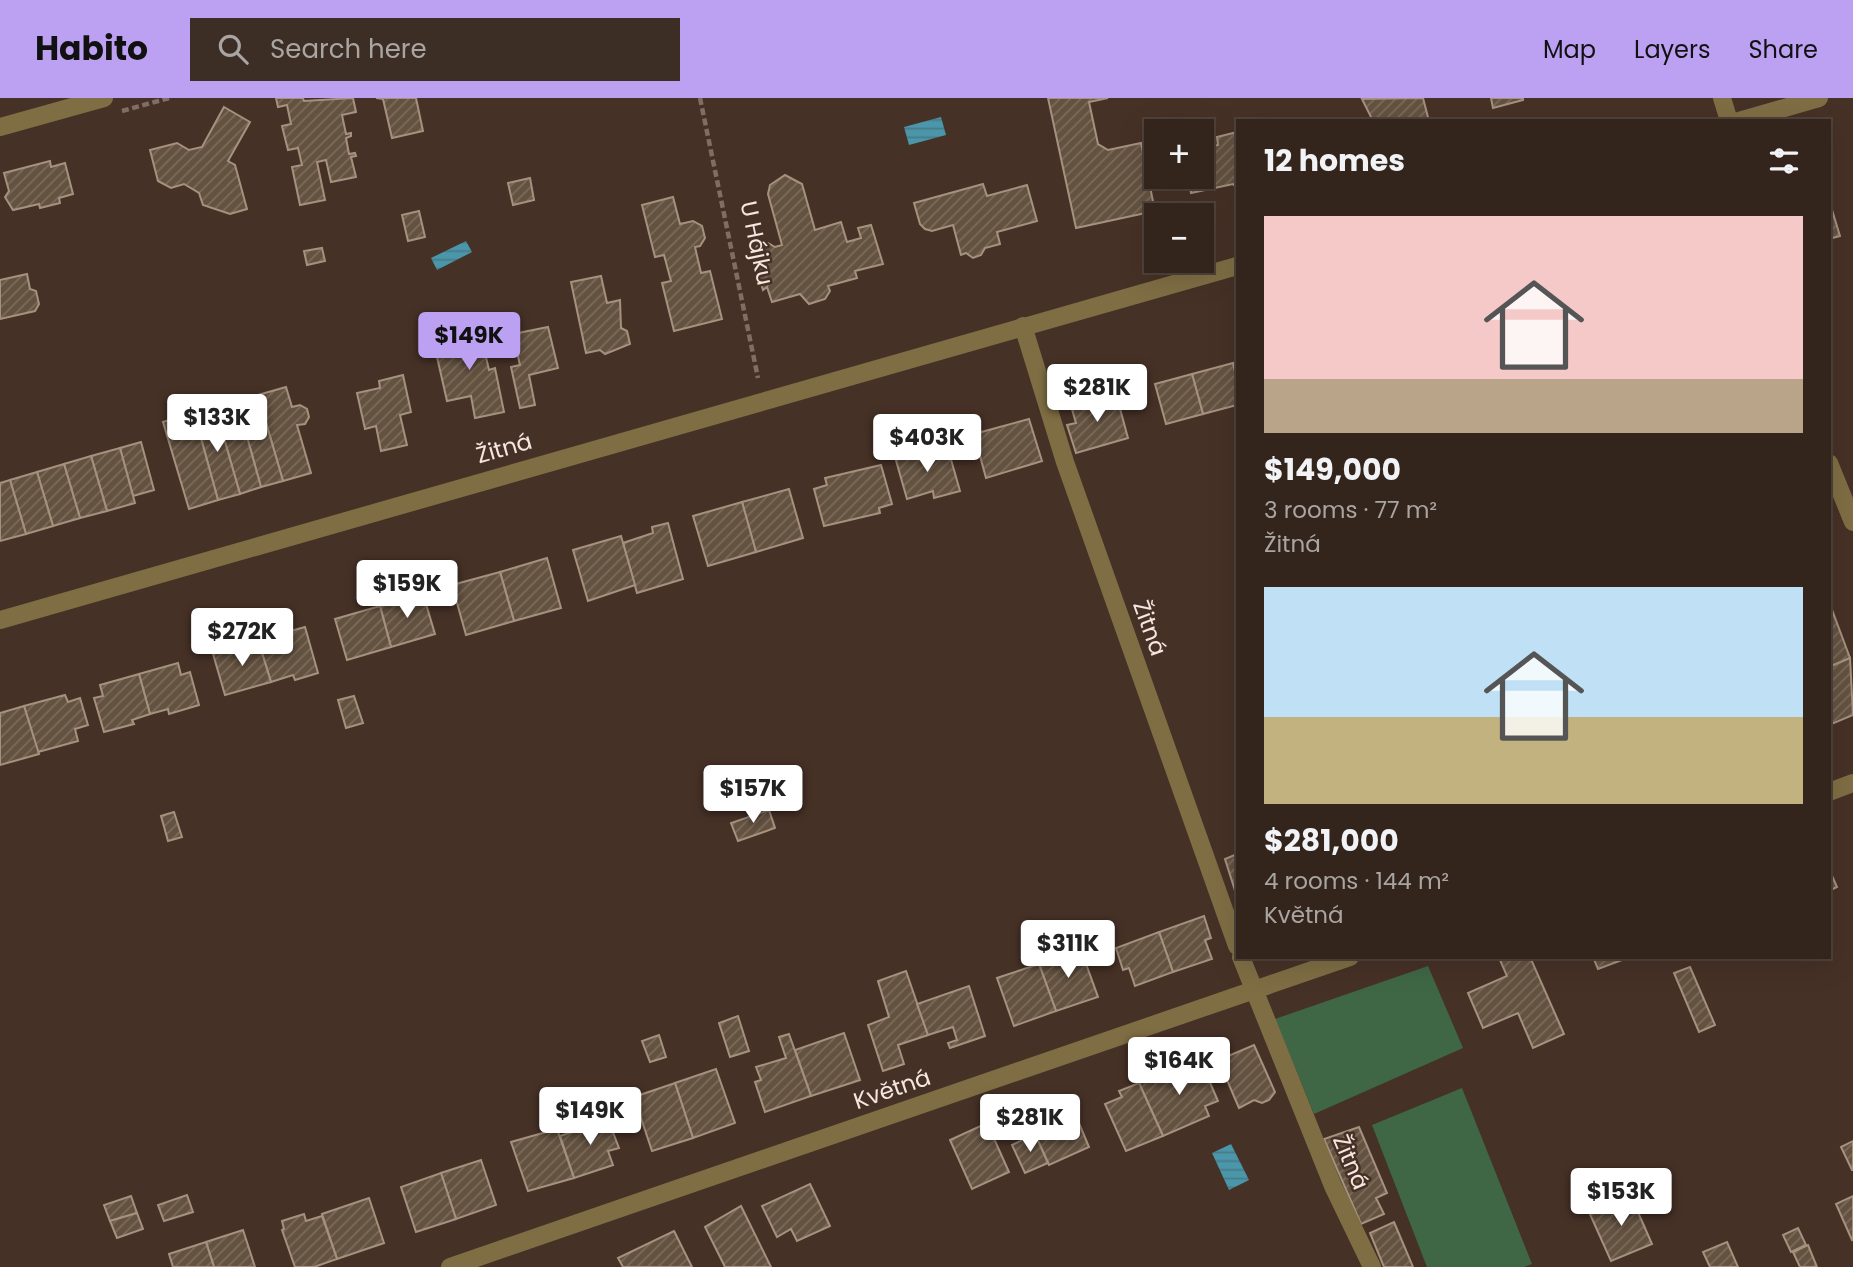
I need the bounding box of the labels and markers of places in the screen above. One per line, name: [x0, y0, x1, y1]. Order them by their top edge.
pin: $149K: [420, 313, 518, 372]
pin: $281K: [1048, 364, 1146, 424]
pin: $133K: [168, 394, 266, 454]
pin: $403K: [878, 414, 976, 474]
pin: $159K: [358, 560, 456, 620]
pin: $272K: [193, 608, 291, 668]
pin: $157K: [704, 766, 802, 825]
pin: $311K: [1019, 920, 1117, 980]
pin: $164K: [1130, 1038, 1228, 1097]
pin: $149K: [541, 1088, 639, 1147]
pin: $281K: [981, 1094, 1079, 1154]
pin: $153K: [1572, 1168, 1670, 1228]

